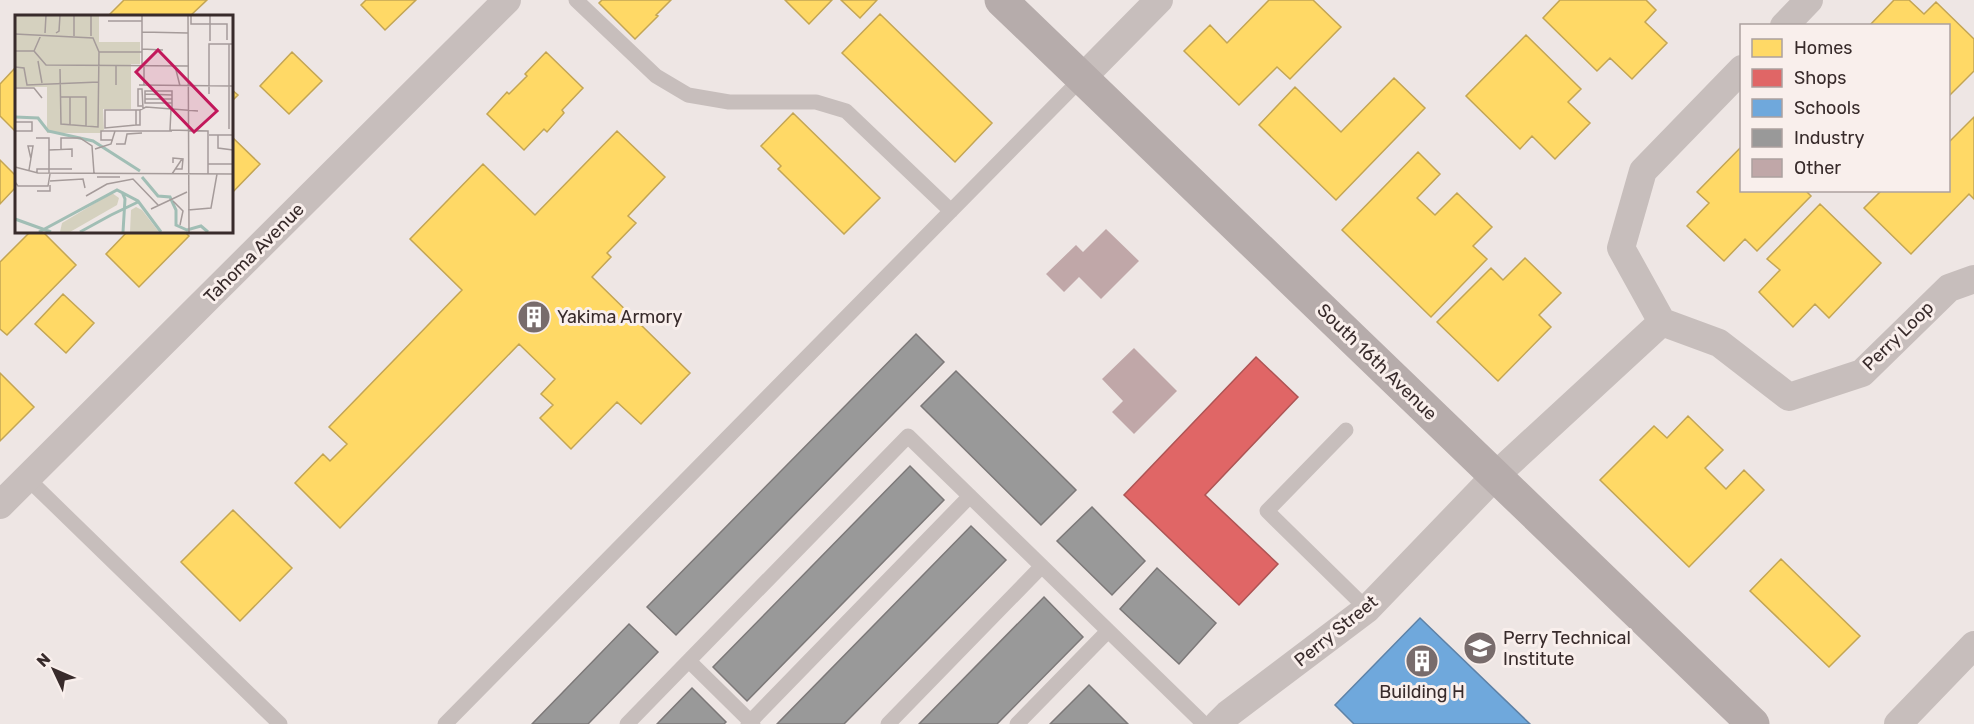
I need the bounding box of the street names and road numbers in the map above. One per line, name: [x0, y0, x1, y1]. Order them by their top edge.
street label: Tahoma Avenue: [199, 198, 309, 308]
street label: Perry Loop: [1858, 297, 1938, 375]
street label: South 16th Avenue: [1312, 299, 1442, 425]
street label: Perry Street: [1290, 591, 1382, 671]

